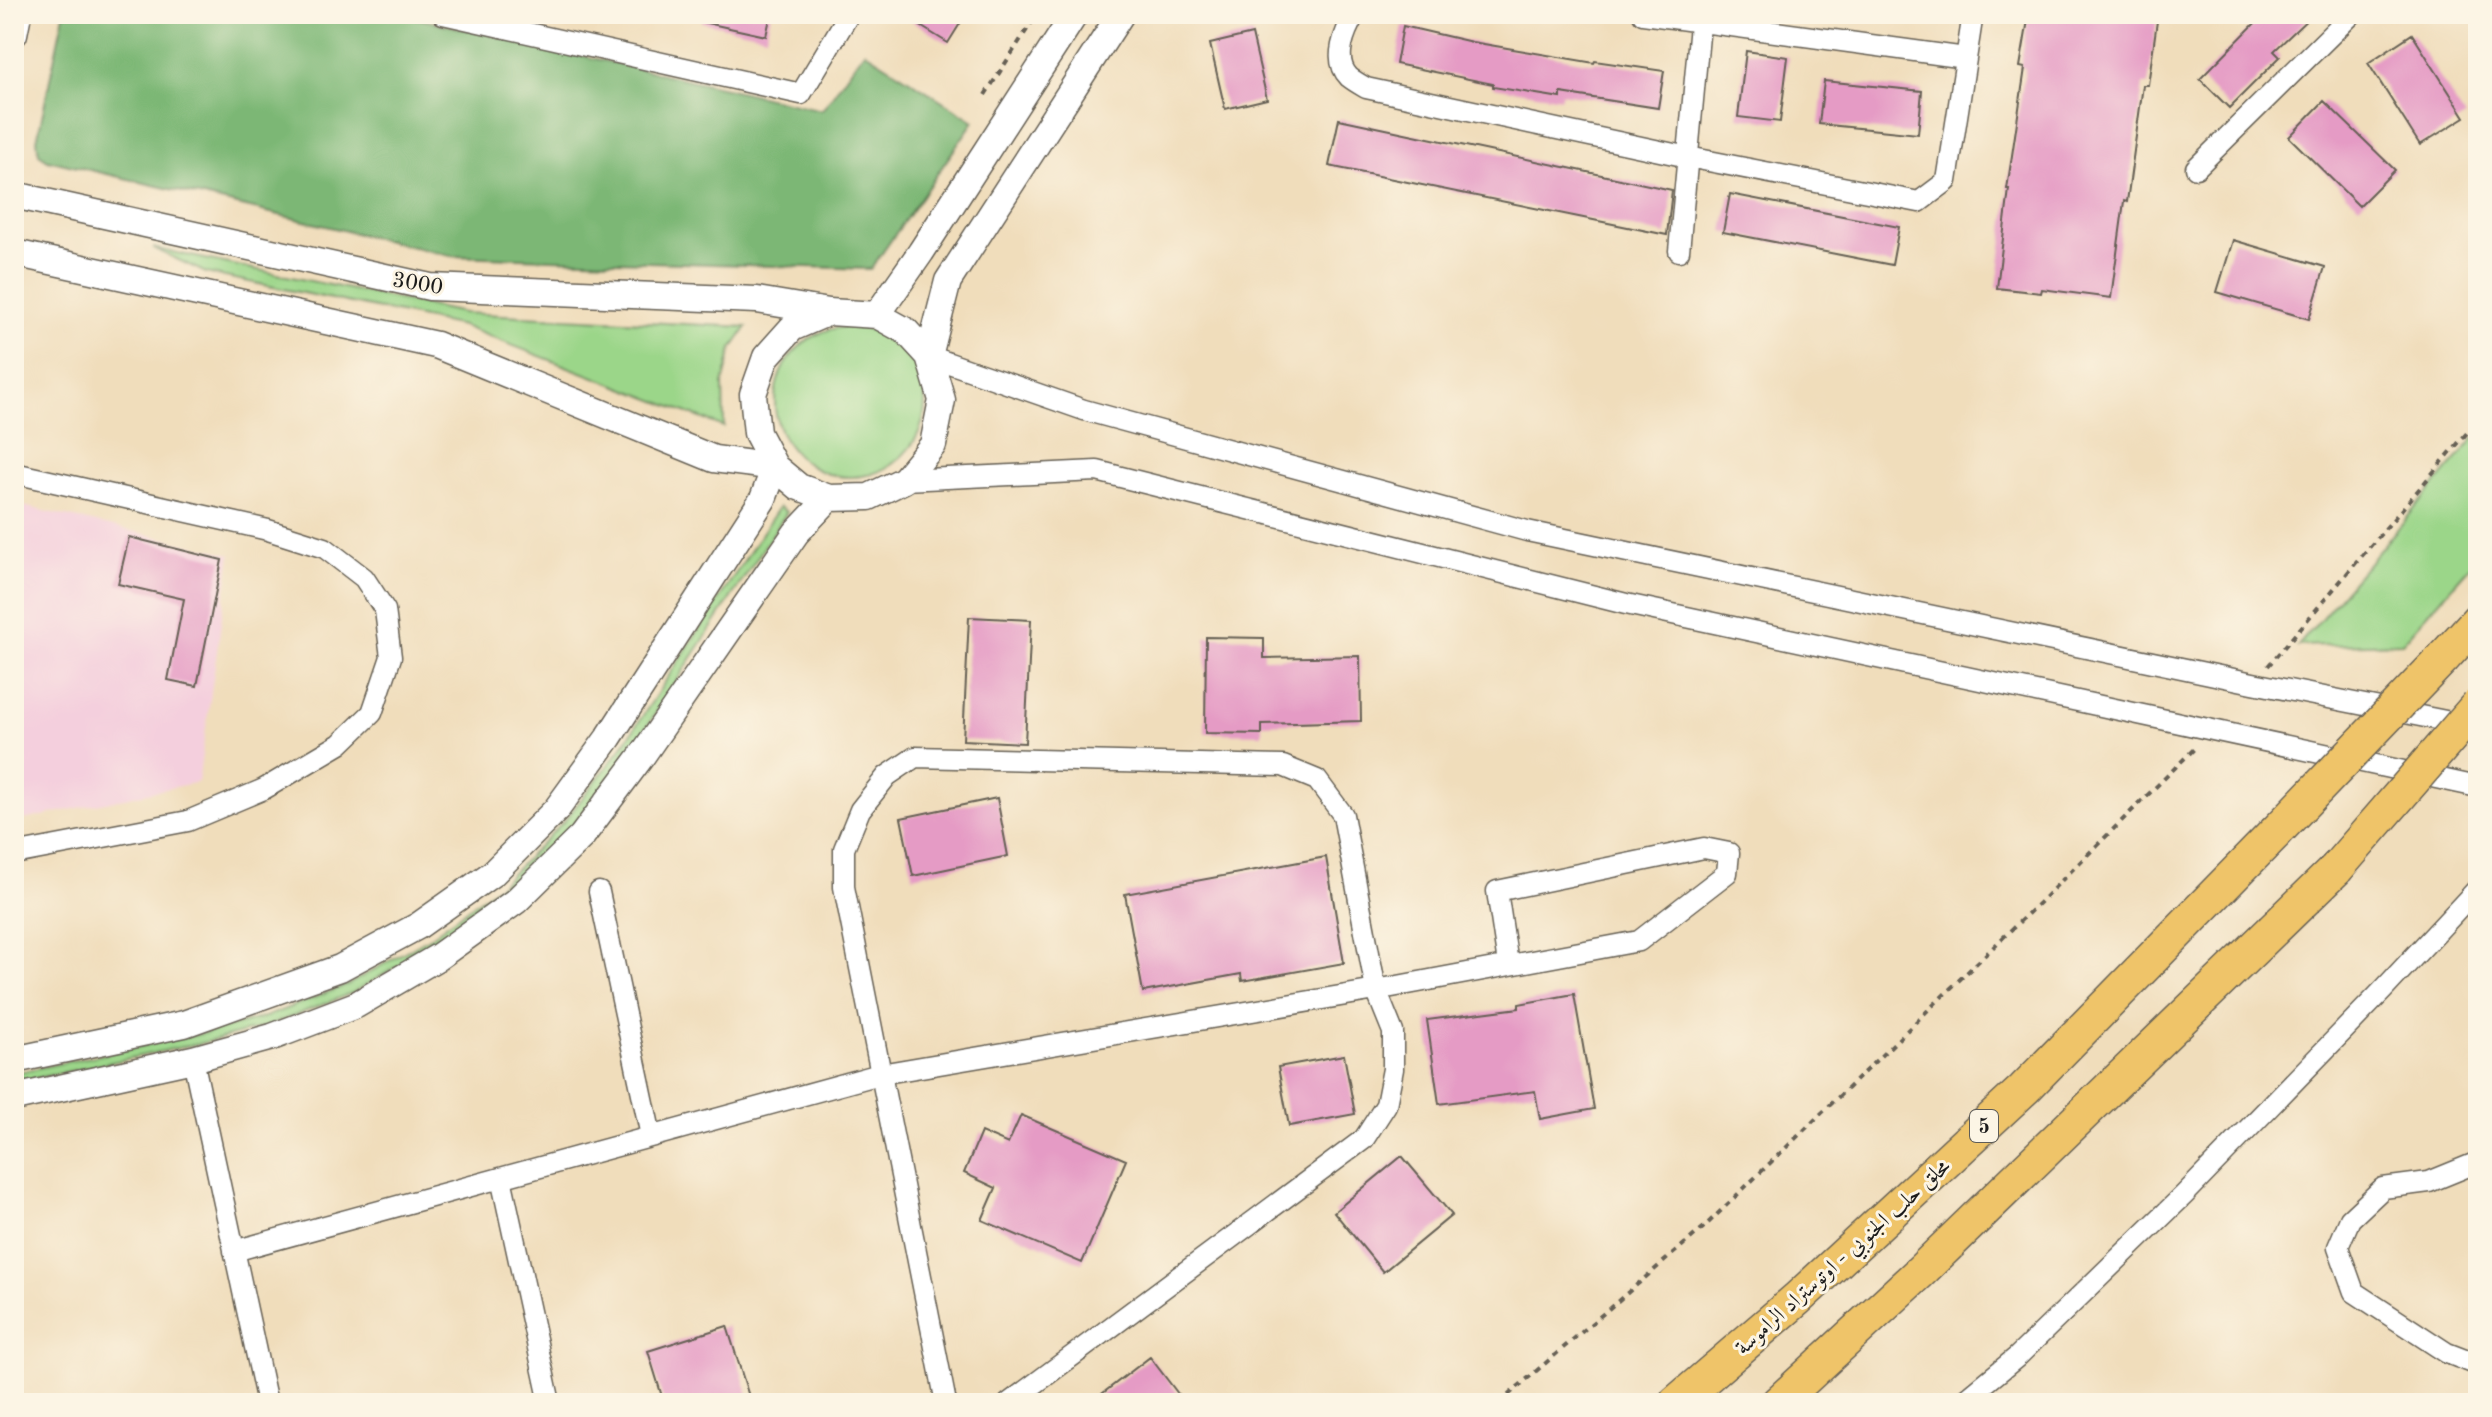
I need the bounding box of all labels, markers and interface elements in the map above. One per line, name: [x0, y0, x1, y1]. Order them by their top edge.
street label: 3000: [391, 269, 445, 299]
road number: 5: [1970, 1110, 1998, 1142]
street label: محلق حلب الجنوبي - اوتوستراد الراموسة: [1732, 1155, 1960, 1364]

